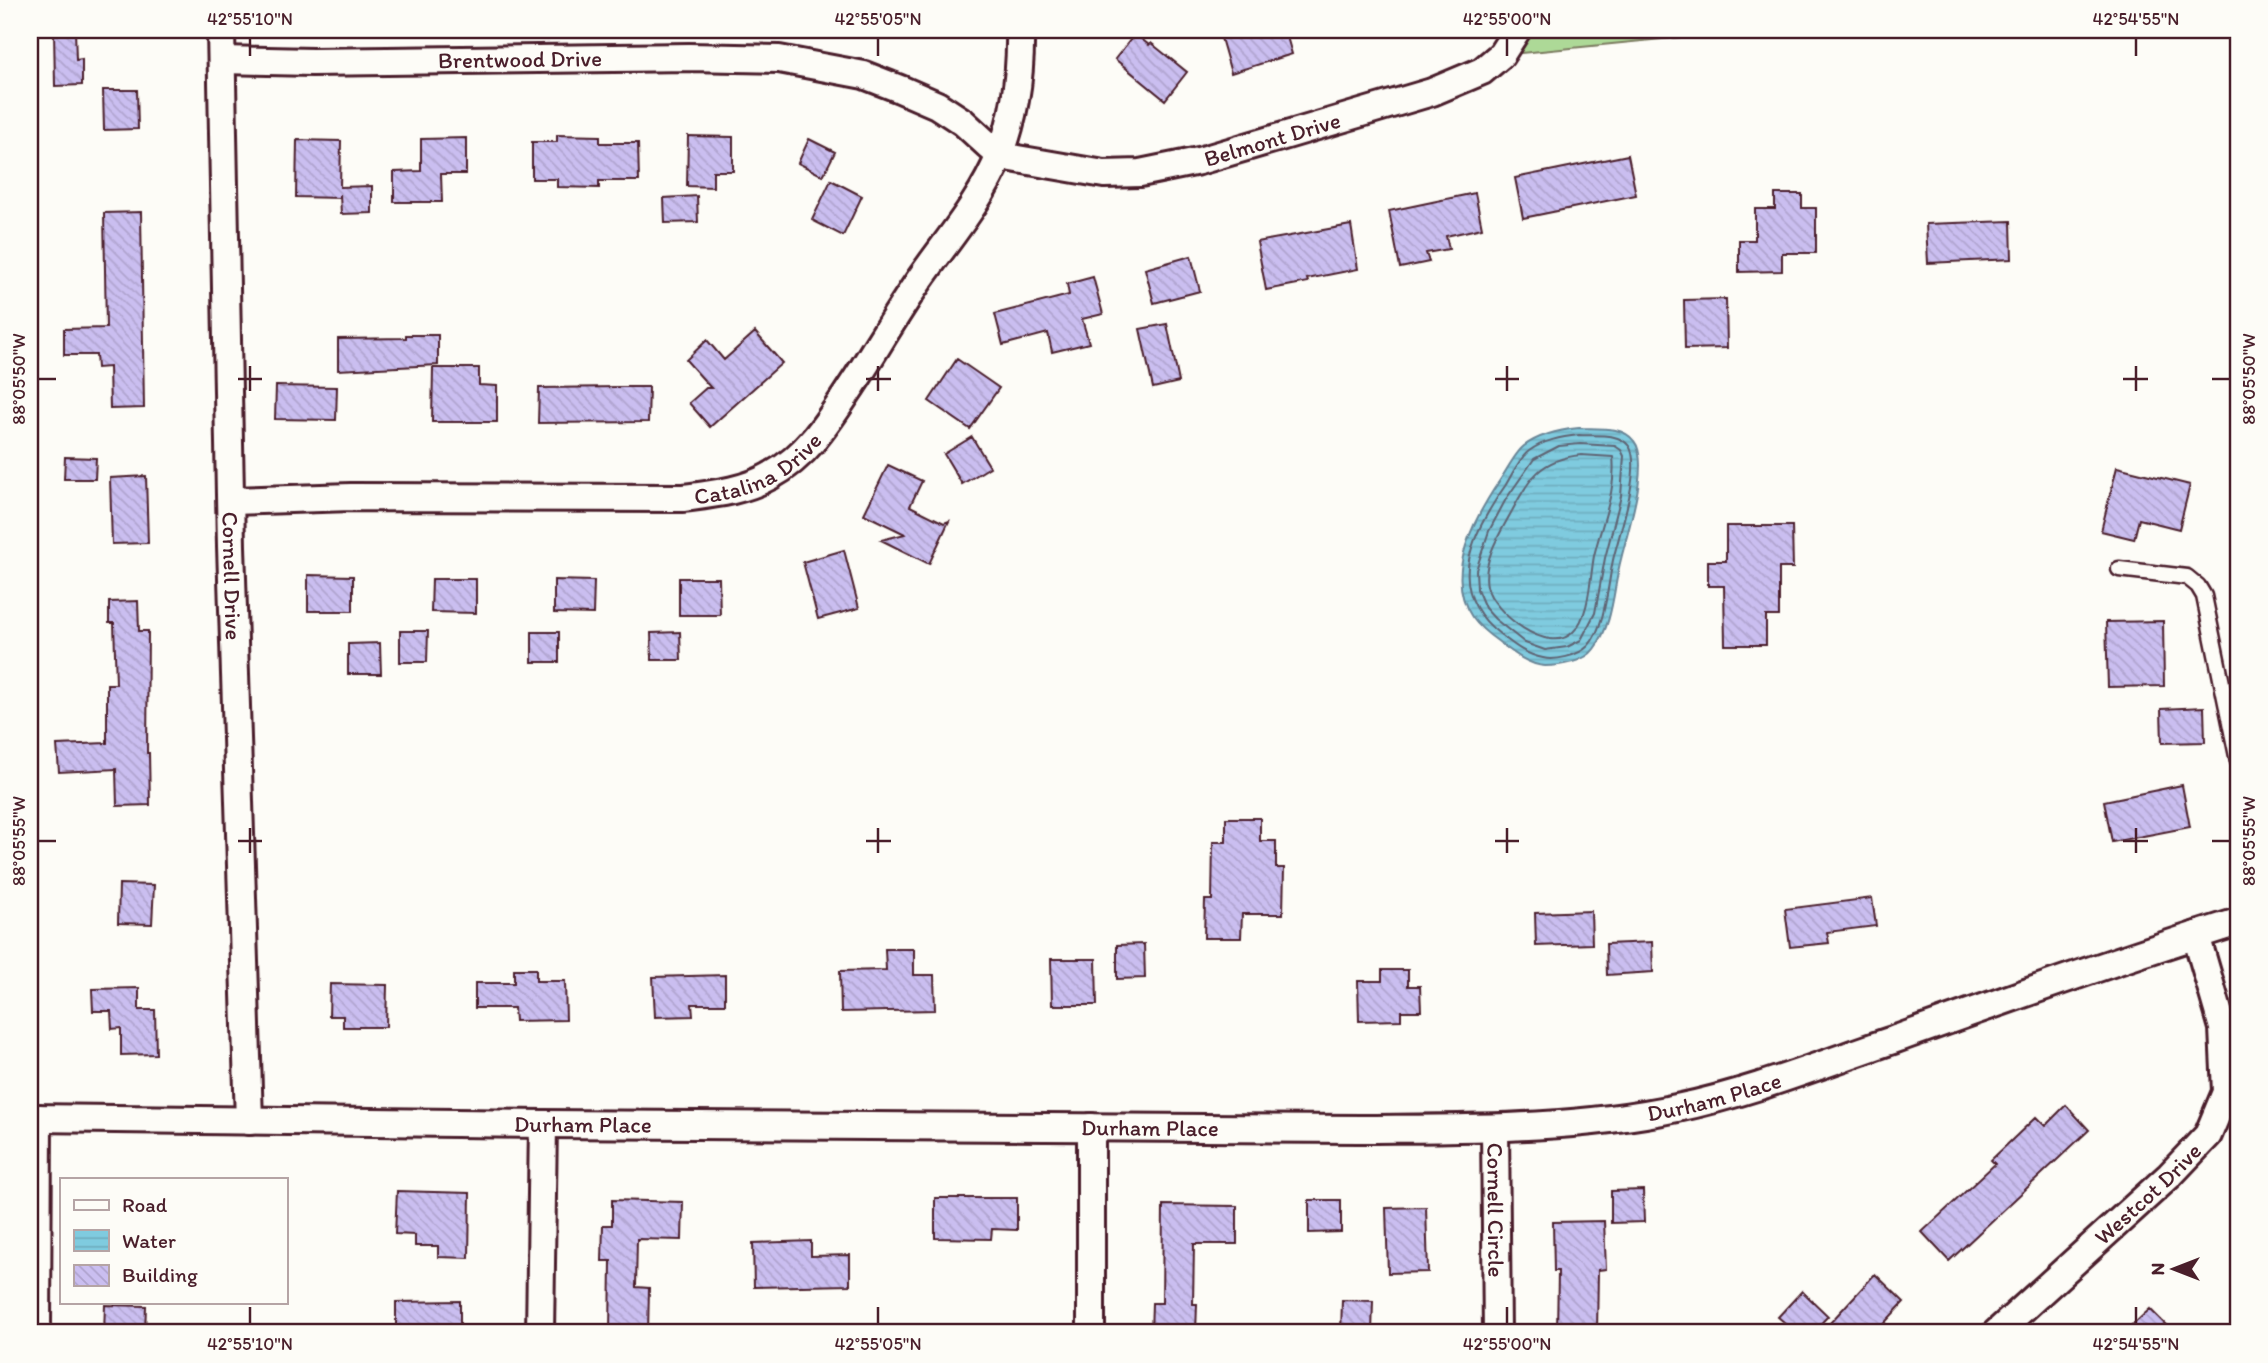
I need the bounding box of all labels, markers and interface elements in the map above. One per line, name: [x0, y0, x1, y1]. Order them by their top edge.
text: 42°55'10"N: [207, 8, 293, 30]
text: 42°55'05"N: [834, 8, 922, 30]
text: 42°55'00"N: [1463, 8, 1551, 30]
text: 42°54'55"N: [2093, 8, 2179, 30]
street label: Brentwood Drive: [438, 44, 602, 74]
street label: Belmont Drive: [1201, 106, 1344, 173]
text: 88°05'50"W: [8, 333, 30, 425]
text: 88°05'50"W: [2238, 333, 2260, 425]
street label: Catalina Drive: [692, 427, 828, 510]
street label: Cornell Drive: [216, 511, 248, 641]
text: 88°05'55"W: [8, 796, 30, 886]
text: 88°05'55"W: [2238, 796, 2260, 886]
street label: Durham Place: [1645, 1066, 1785, 1127]
street label: Durham Place: [514, 1110, 652, 1139]
street label: Durham Place: [1081, 1113, 1219, 1142]
street label: Westcot Drive: [2089, 1137, 2207, 1251]
street label: Cornell Circle: [1481, 1142, 1510, 1278]
legend: [60, 1178, 287, 1304]
text: Road: [122, 1192, 168, 1217]
text: Water: [122, 1228, 176, 1253]
north arrow: [2138, 1234, 2208, 1304]
text: Building: [122, 1262, 198, 1287]
text: N: [2146, 1263, 2169, 1275]
text: 42°55'10"N: [207, 1333, 293, 1355]
text: 42°55'05"N: [834, 1333, 922, 1355]
text: 42°55'00"N: [1463, 1333, 1551, 1355]
text: 42°54'55"N: [2093, 1333, 2179, 1355]

